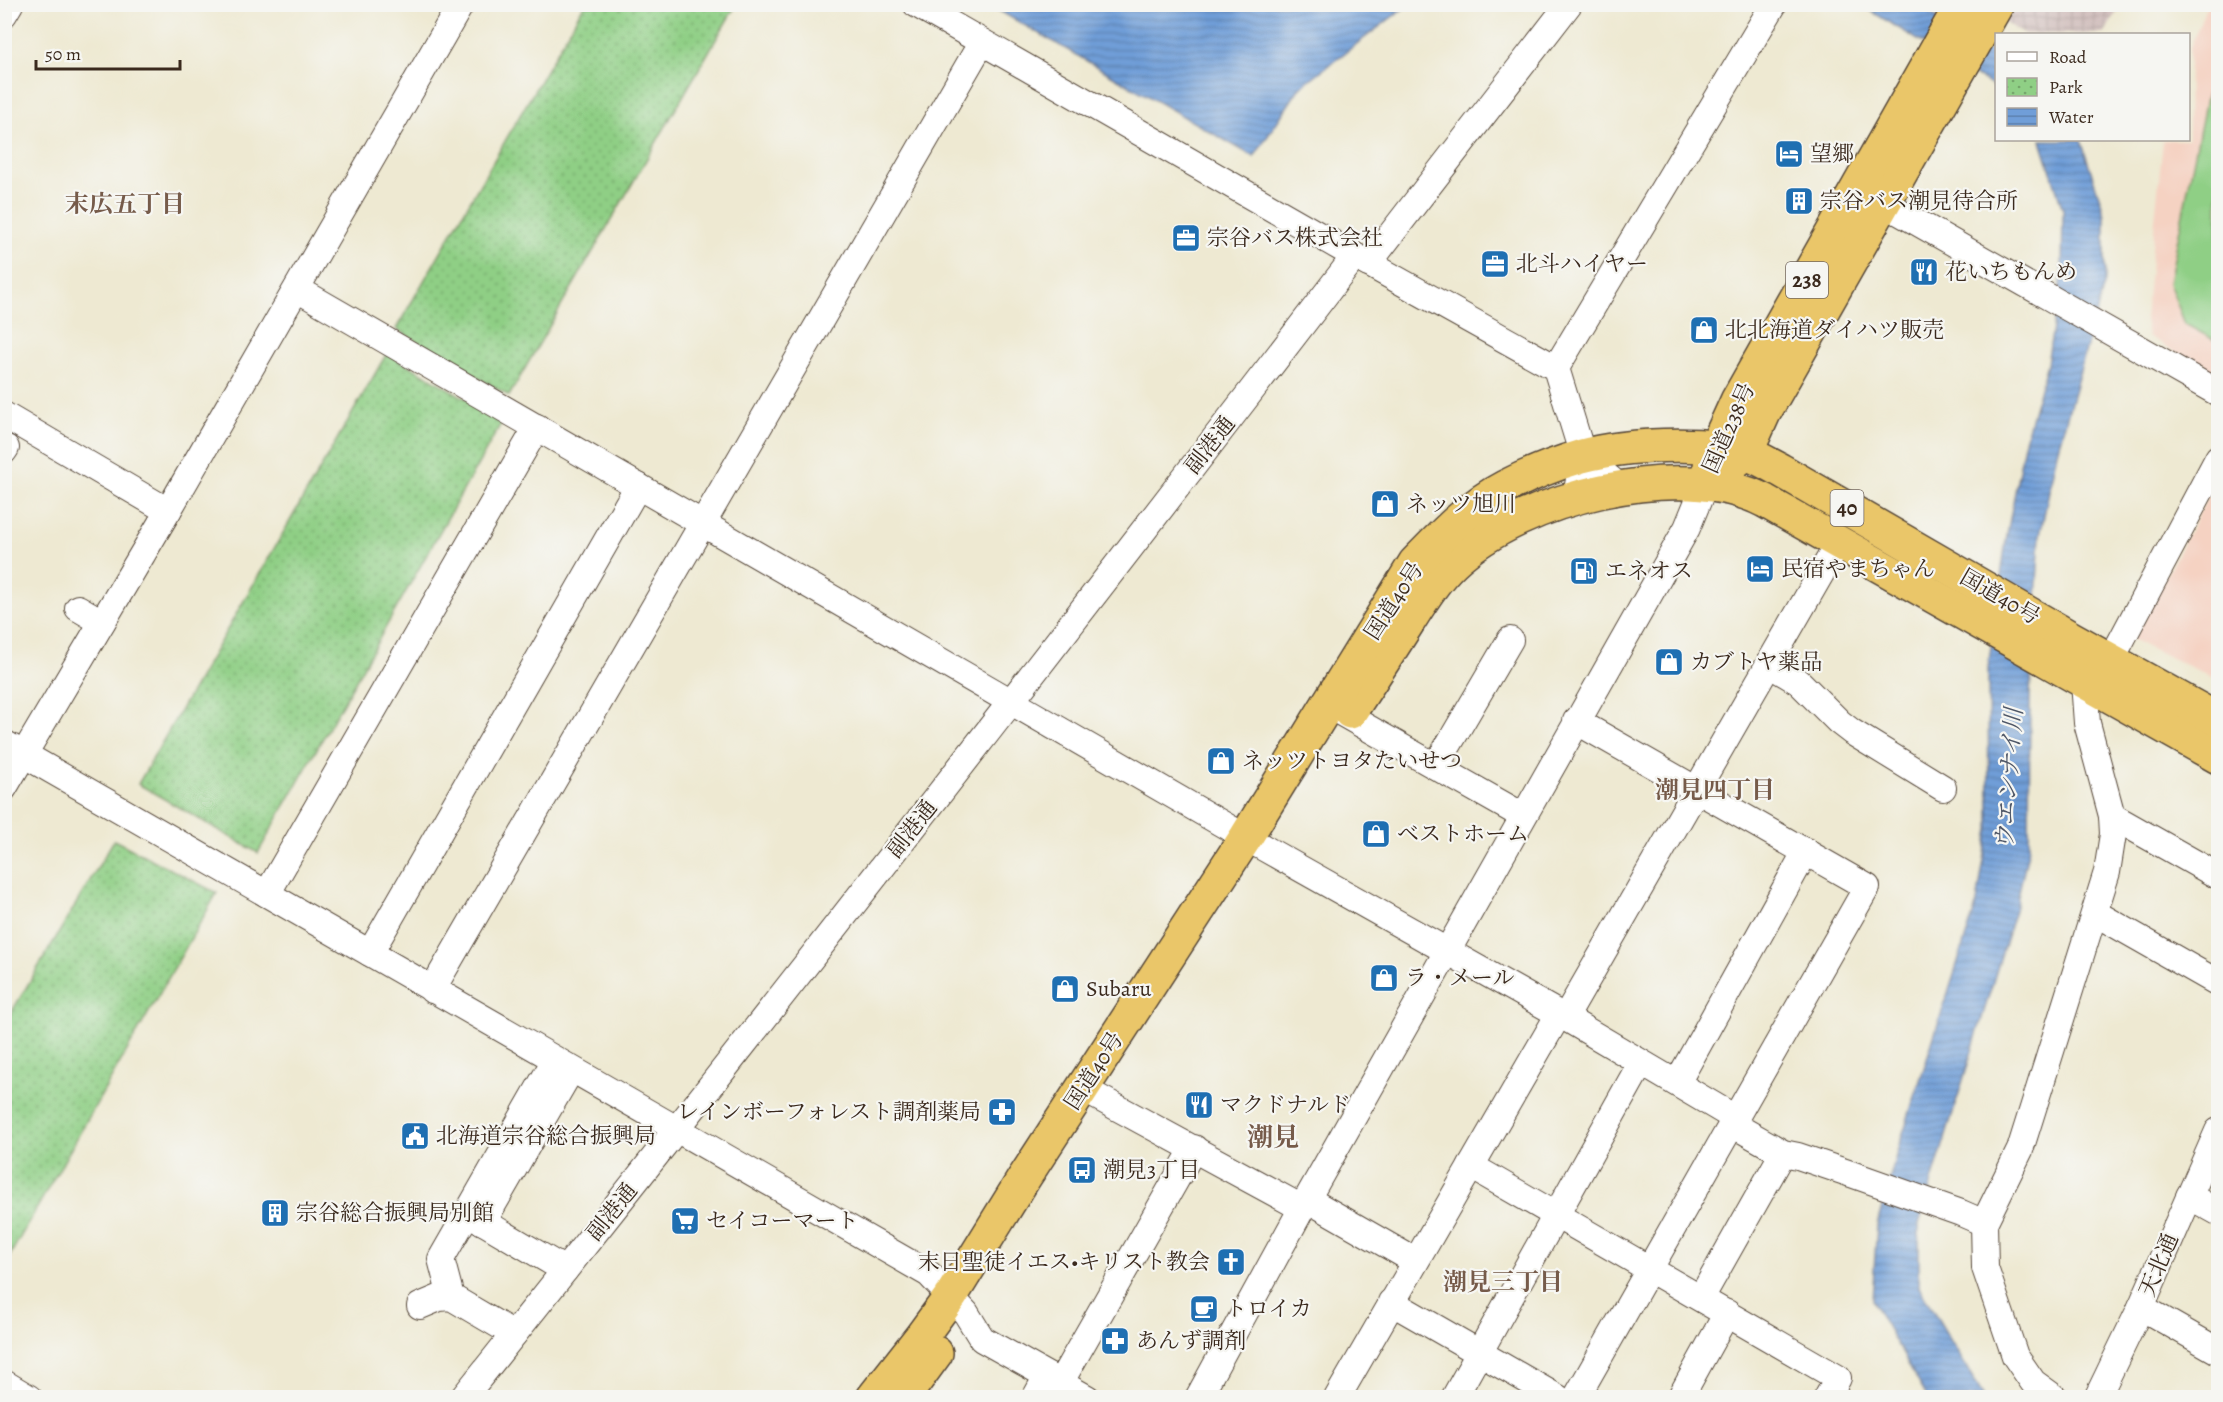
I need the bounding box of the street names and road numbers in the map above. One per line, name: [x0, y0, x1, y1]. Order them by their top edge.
road number: 238: [1786, 262, 1828, 298]
street label: 国道238号: [1696, 378, 1762, 478]
street label: 副港通: [1178, 410, 1242, 480]
road number: 40: [1830, 490, 1864, 526]
street label: 国道40号: [1358, 556, 1430, 646]
street label: 国道40号: [1955, 562, 2045, 632]
street label: 副港通: [880, 794, 944, 864]
street label: 国道40号: [1058, 1026, 1130, 1116]
street label: 副港通: [580, 1177, 644, 1247]
street label: 天北通: [2132, 1229, 2186, 1301]

